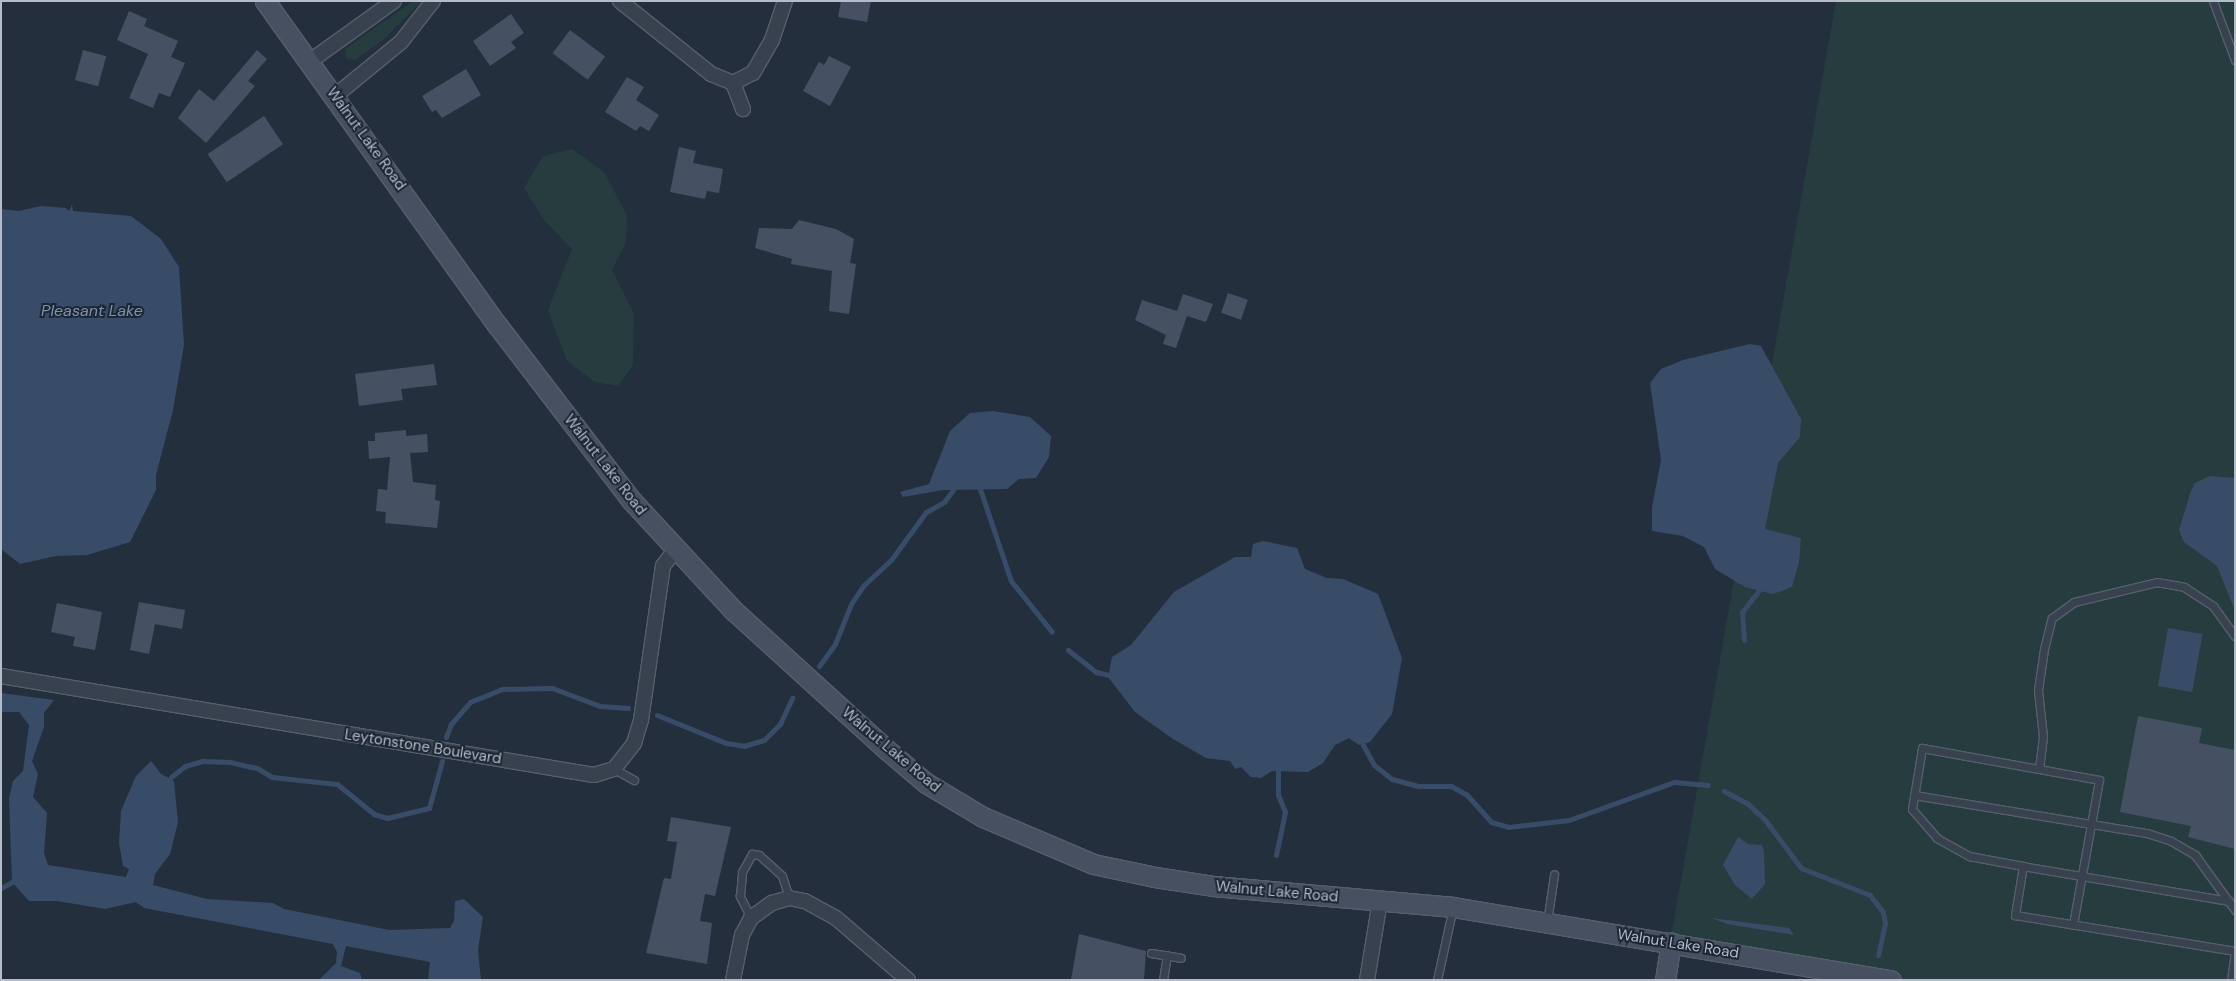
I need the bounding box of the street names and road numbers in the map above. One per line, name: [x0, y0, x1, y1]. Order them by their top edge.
street label: Walnut Lake Road: [323, 84, 409, 194]
street label: Walnut Lake Road: [560, 411, 650, 519]
street label: Walnut Lake Road: [838, 704, 944, 796]
street label: Leytonstone Boulevard: [343, 726, 503, 768]
street label: Walnut Lake Road: [1215, 878, 1339, 906]
street label: Walnut Lake Road: [1616, 925, 1740, 963]

